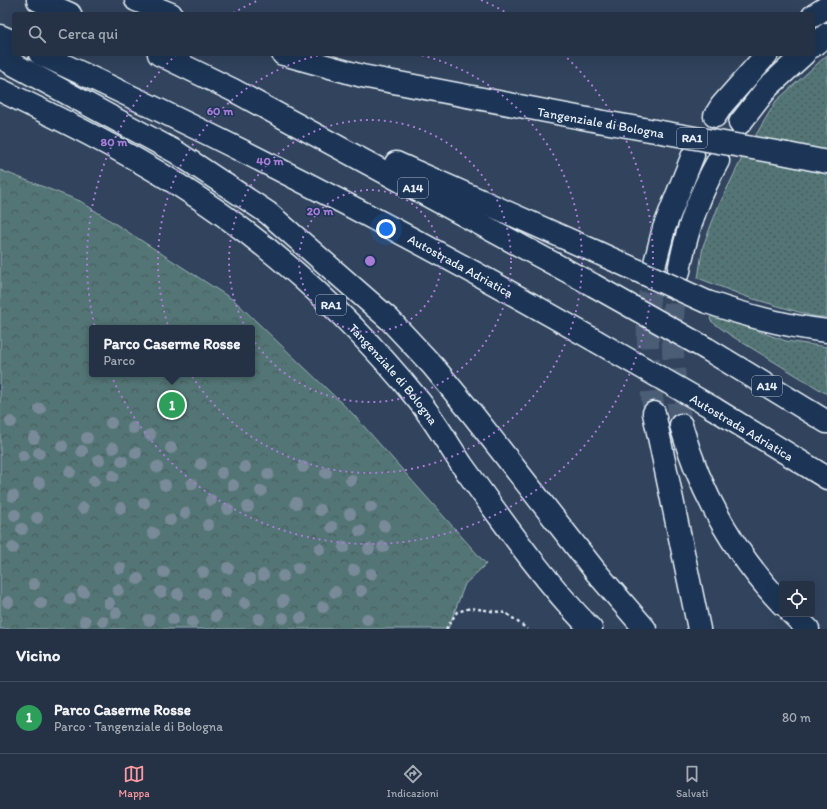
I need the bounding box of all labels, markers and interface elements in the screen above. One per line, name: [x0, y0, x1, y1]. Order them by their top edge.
search box: [12, 12, 815, 56]
icon: search: [26, 23, 48, 45]
text: Cerca qui: [58, 25, 118, 43]
text: 60 m: [207, 104, 234, 118]
street label: Tangenziale di Bologna: [536, 104, 666, 141]
road number: RA1: [677, 128, 707, 148]
text: 80 m: [101, 135, 128, 149]
text: 40 m: [256, 154, 285, 168]
road number: A14: [398, 178, 428, 198]
text: 20 m: [307, 204, 334, 218]
your location: [376, 219, 396, 239]
street label: Autostrada Adriatica: [405, 231, 516, 301]
centre of rings: [363, 254, 377, 268]
road number: RA1: [316, 295, 346, 315]
street label: Tangenziale di Bologna: [346, 321, 441, 428]
popup: [89, 325, 255, 377]
text: Parco Caserme Rosse: [104, 335, 240, 353]
text: Parco: [104, 353, 135, 368]
road number: A14: [752, 376, 782, 396]
pin: 1: [159, 390, 185, 420]
street label: Autostrada Adriatica: [688, 391, 796, 464]
map controls: [779, 581, 815, 617]
button: locate: [779, 581, 815, 617]
text: Vicino: [16, 645, 60, 665]
text: Parco Caserme Rosse: [54, 701, 191, 719]
text: 1: [26, 710, 32, 725]
text: 80 m: [782, 710, 811, 725]
text: Parco · Tangenziale di Bologna: [54, 719, 223, 734]
tab: Mappa: [119, 763, 150, 800]
tab: Indicazioni: [387, 763, 439, 800]
tab: Salvati: [676, 763, 708, 800]

